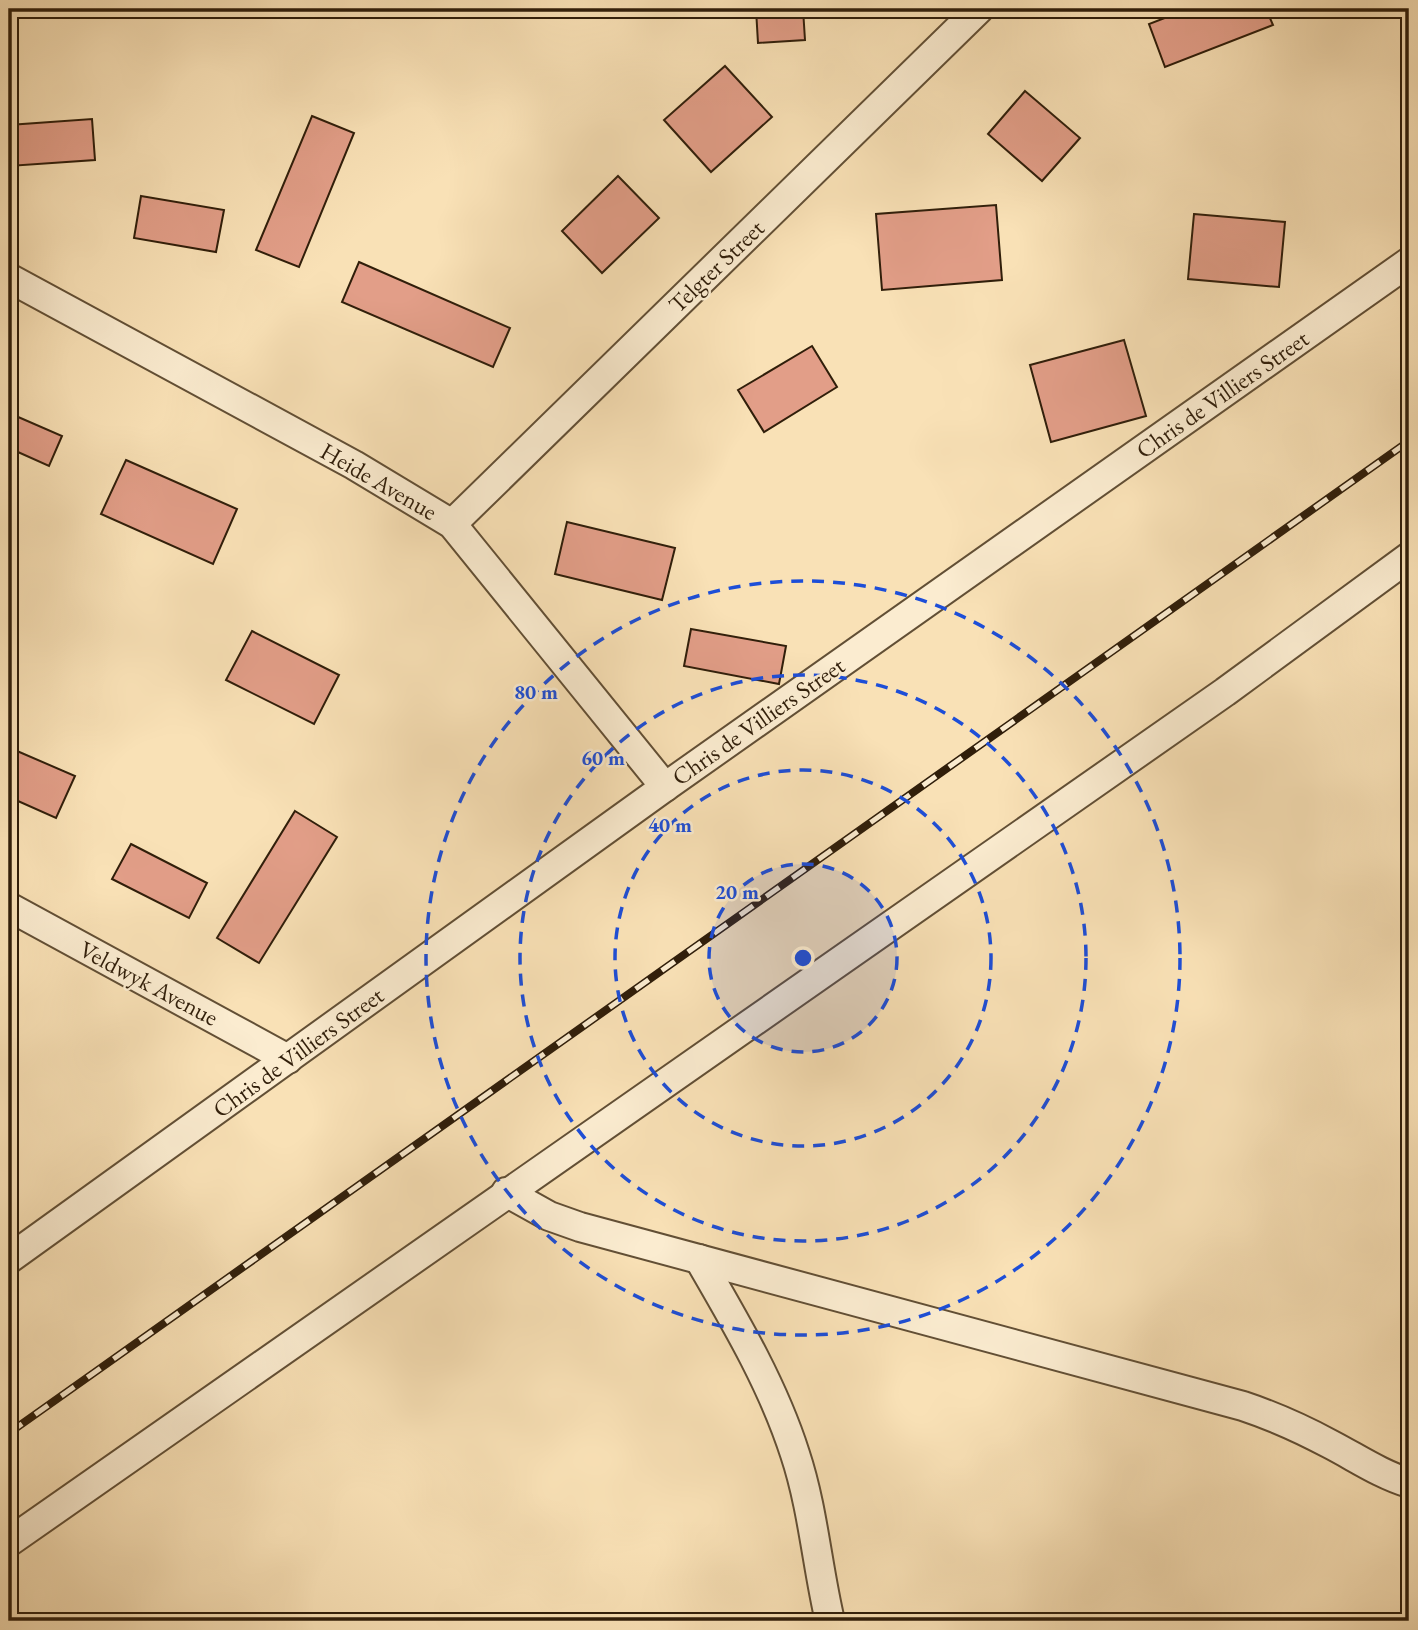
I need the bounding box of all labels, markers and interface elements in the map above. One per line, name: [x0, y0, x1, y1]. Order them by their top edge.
street label: Telgter Street: [662, 212, 771, 319]
street label: Chris de Villiers Street: [1130, 323, 1315, 465]
street label: Heide Avenue: [315, 435, 443, 527]
street label: Chris de Villiers Street: [666, 650, 851, 792]
text: 80 m: [514, 678, 558, 705]
text: 60 m: [581, 744, 625, 771]
text: 40 m: [648, 811, 692, 838]
text: 20 m: [715, 878, 759, 905]
street label: Veldwyk Avenue: [74, 933, 224, 1033]
centre of rings: [791, 946, 815, 970]
street label: Chris de Villiers Street: [206, 979, 390, 1124]

